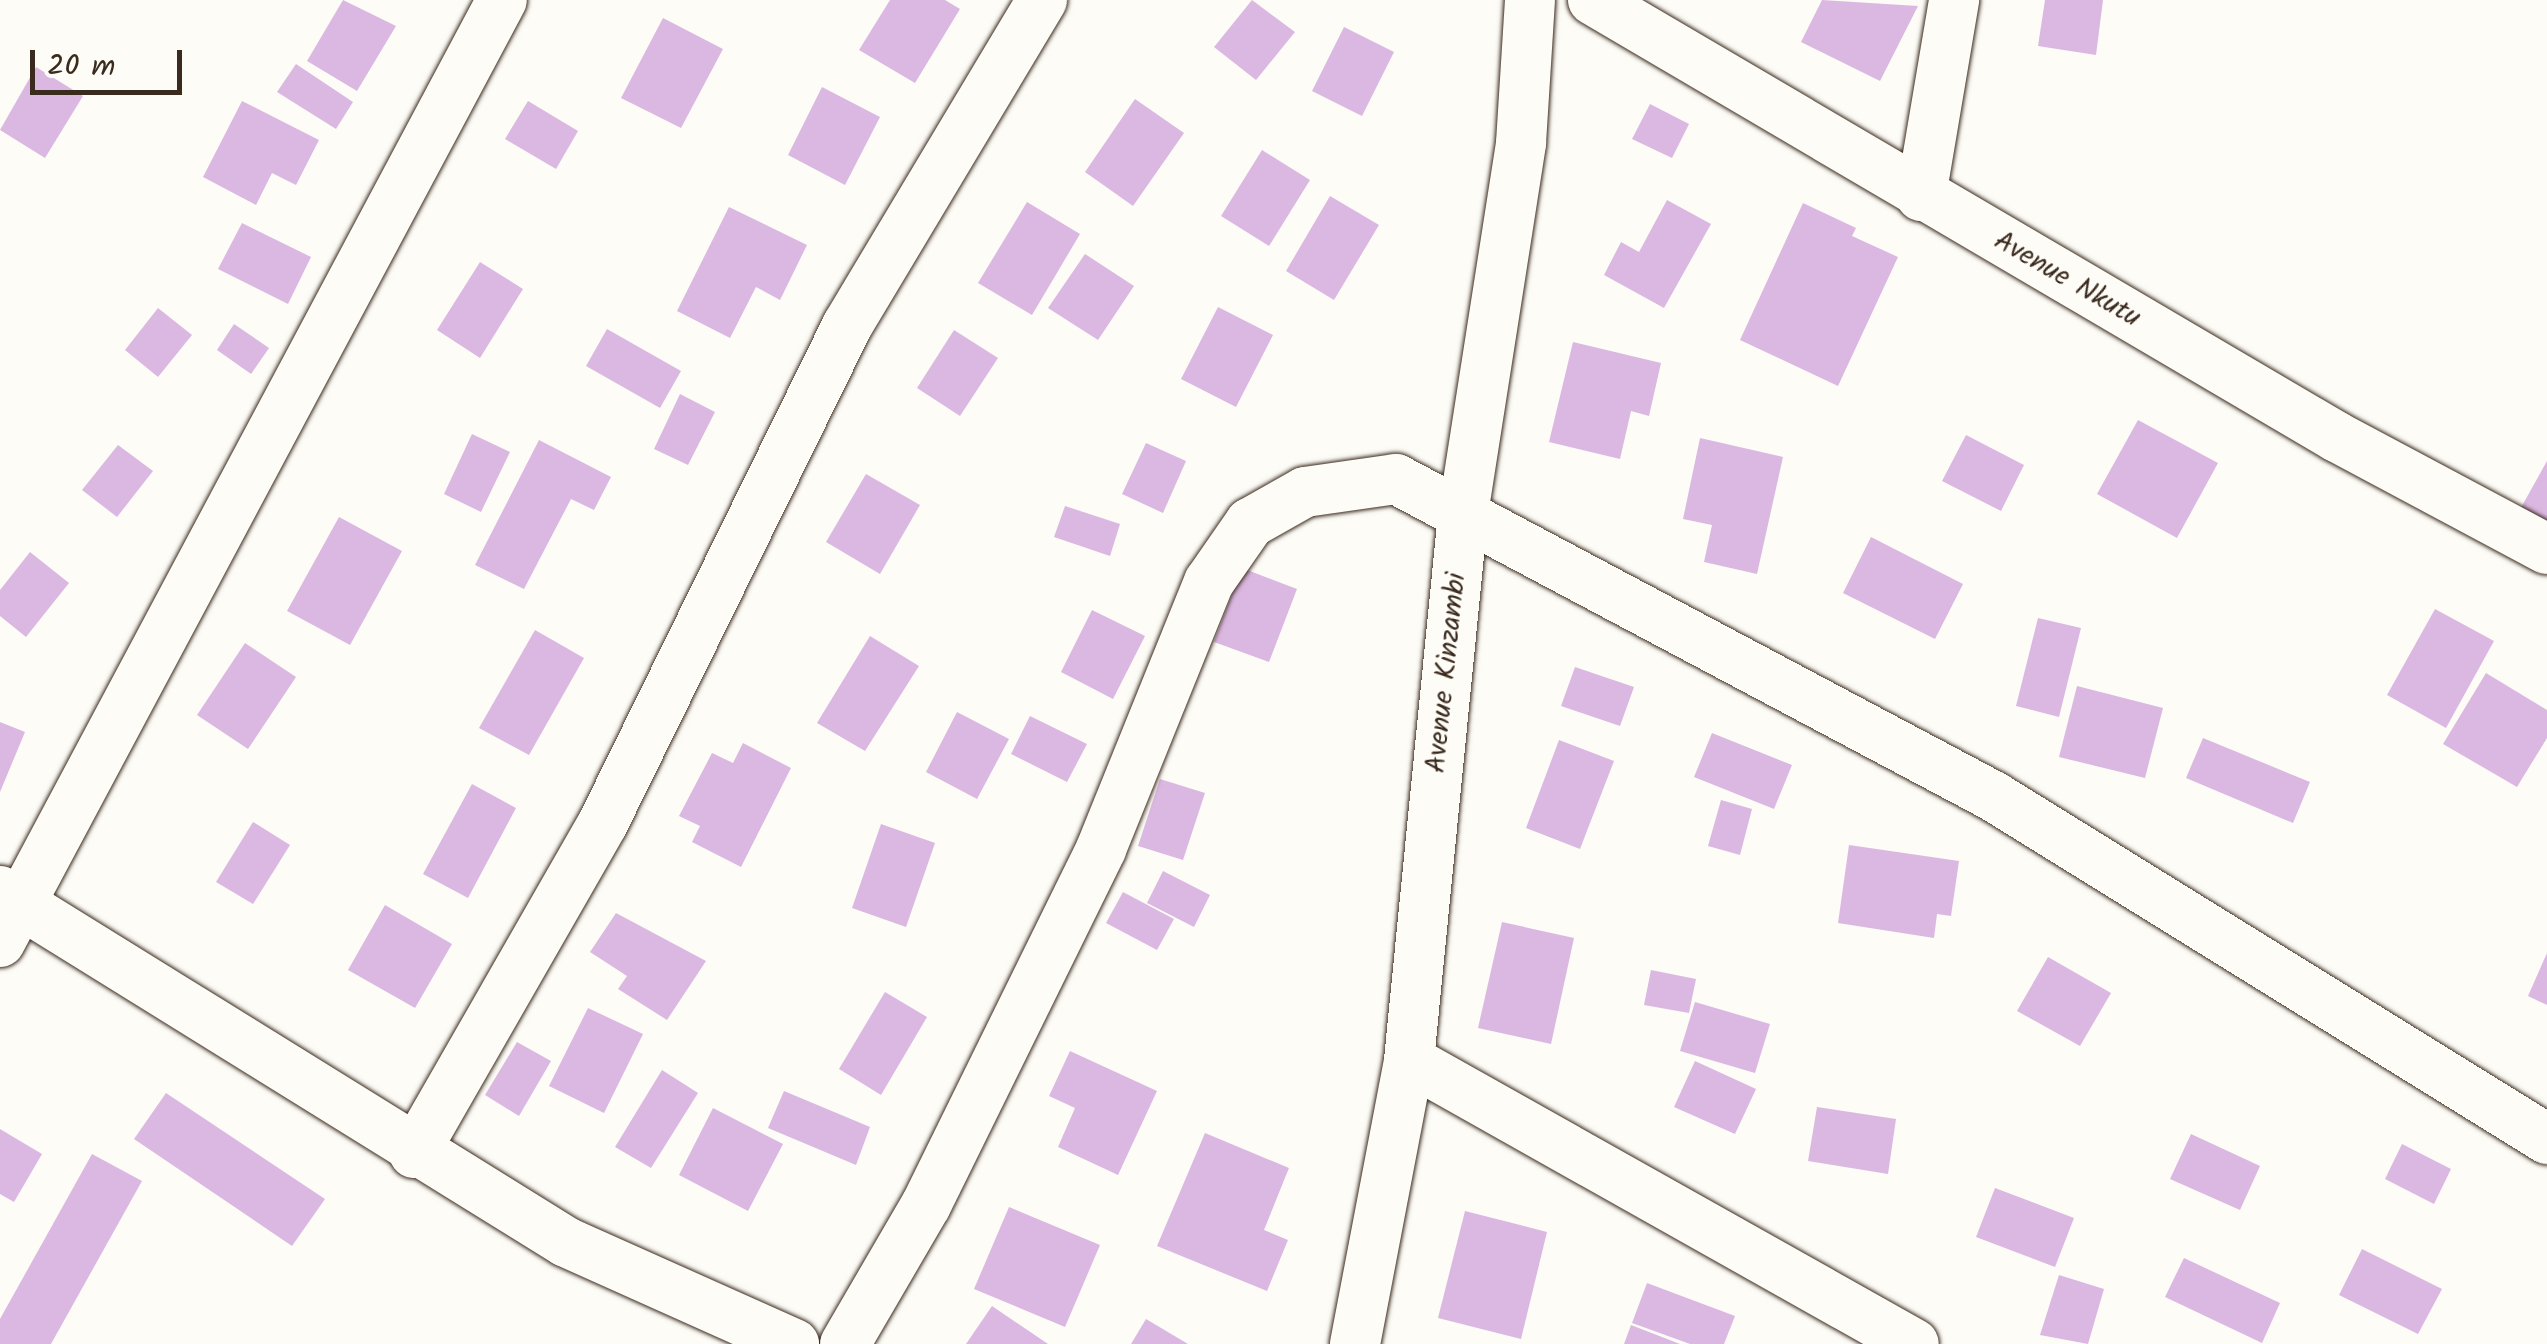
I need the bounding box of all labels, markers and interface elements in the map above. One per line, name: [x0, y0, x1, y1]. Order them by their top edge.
scale bar: [35, 30, 188, 92]
text: 20 m: [47, 43, 115, 91]
street label: Avenue Nkutu: [1988, 225, 2146, 335]
street label: Avenue Kinzambi: [1420, 571, 1474, 775]

